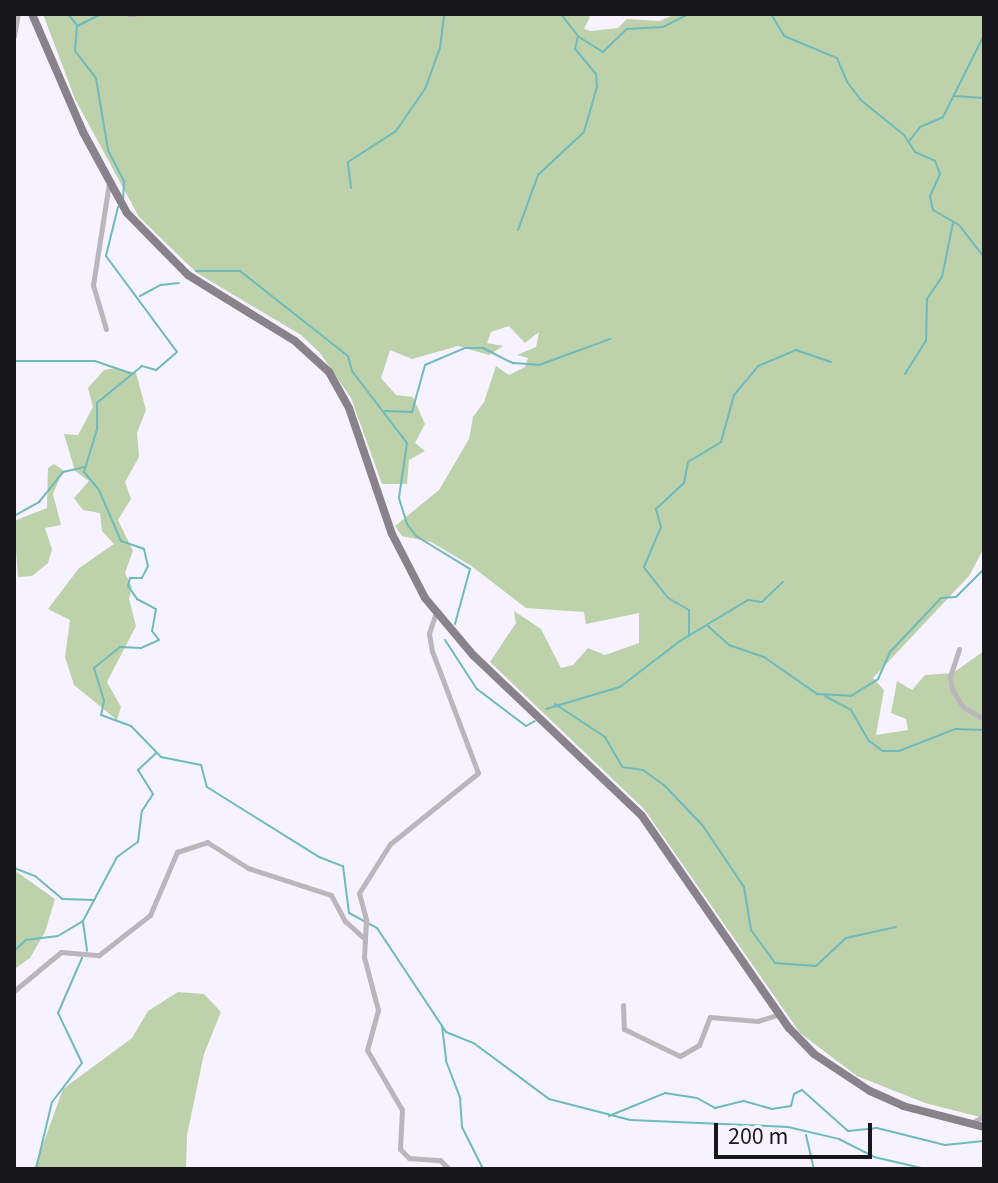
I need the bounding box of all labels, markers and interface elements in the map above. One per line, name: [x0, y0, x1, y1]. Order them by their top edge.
scale bar: [718, 1107, 876, 1157]
text: 200 m: [728, 1119, 788, 1154]

